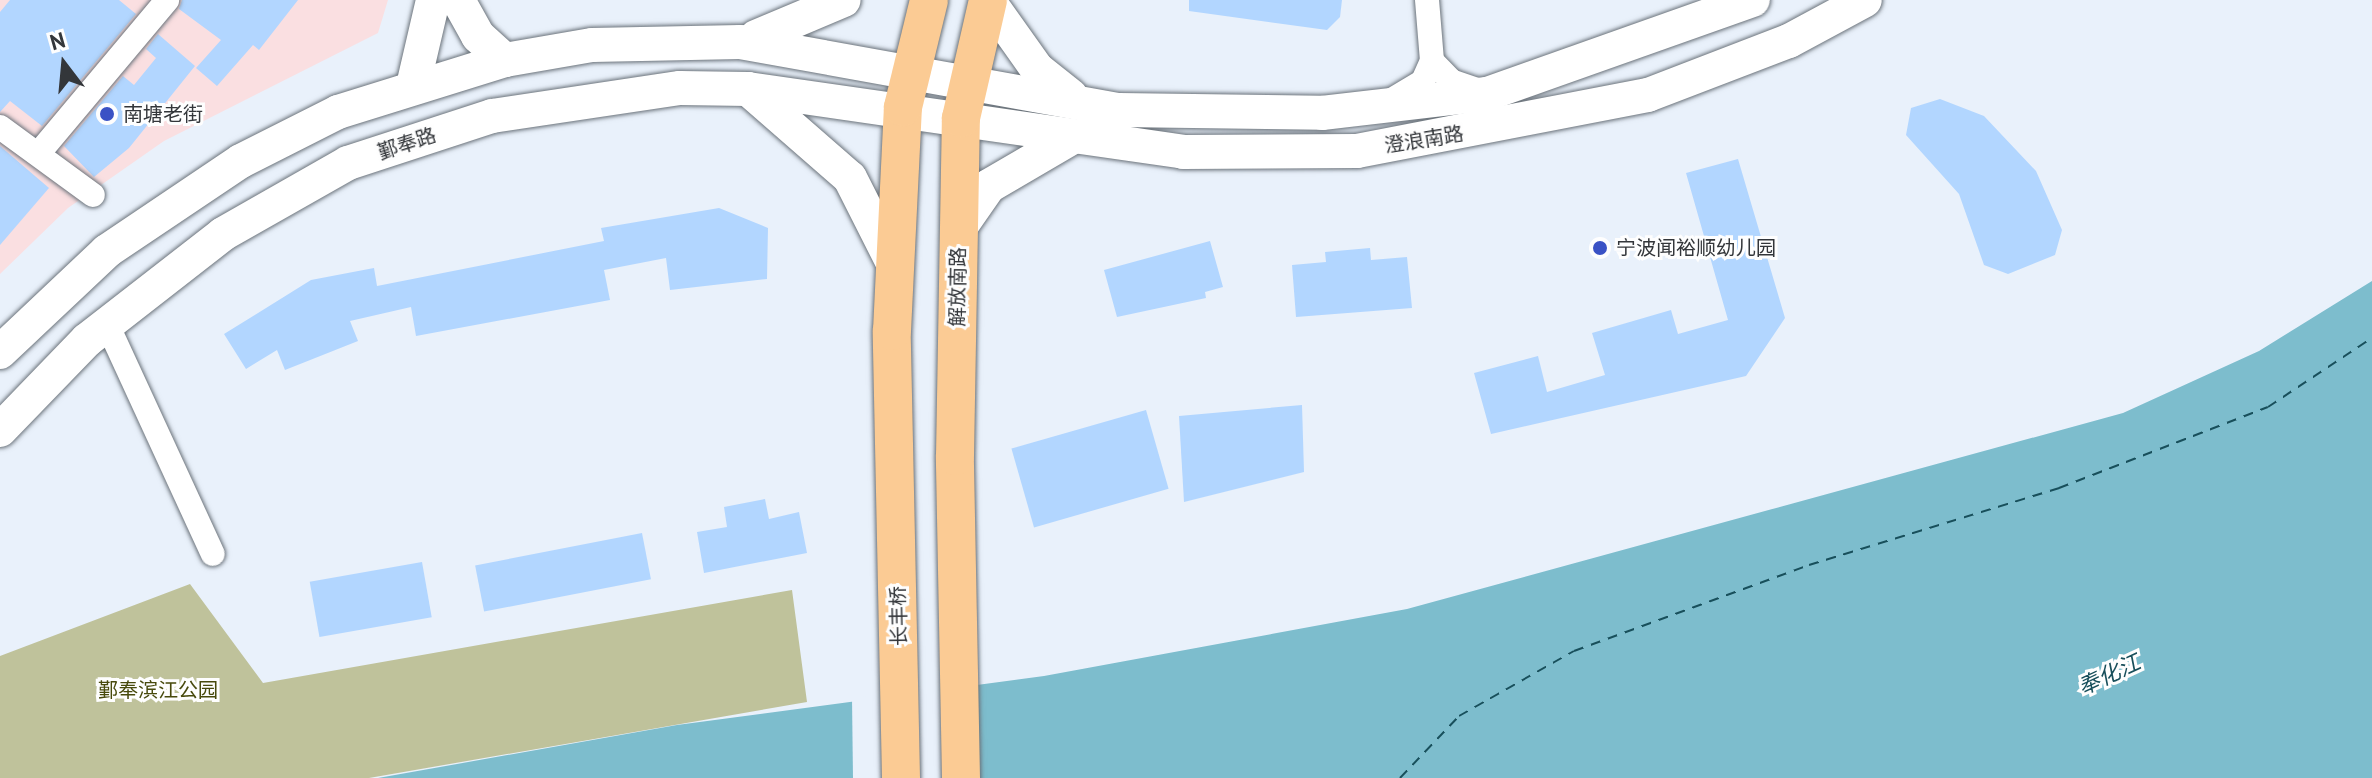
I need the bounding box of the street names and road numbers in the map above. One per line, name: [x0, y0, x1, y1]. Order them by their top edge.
street label: 澄浪南路: [1383, 122, 1465, 158]
street label: 鄞奉路: [375, 123, 439, 165]
street label: 解放南路: [945, 247, 971, 327]
street label: 长丰桥: [886, 586, 912, 646]

